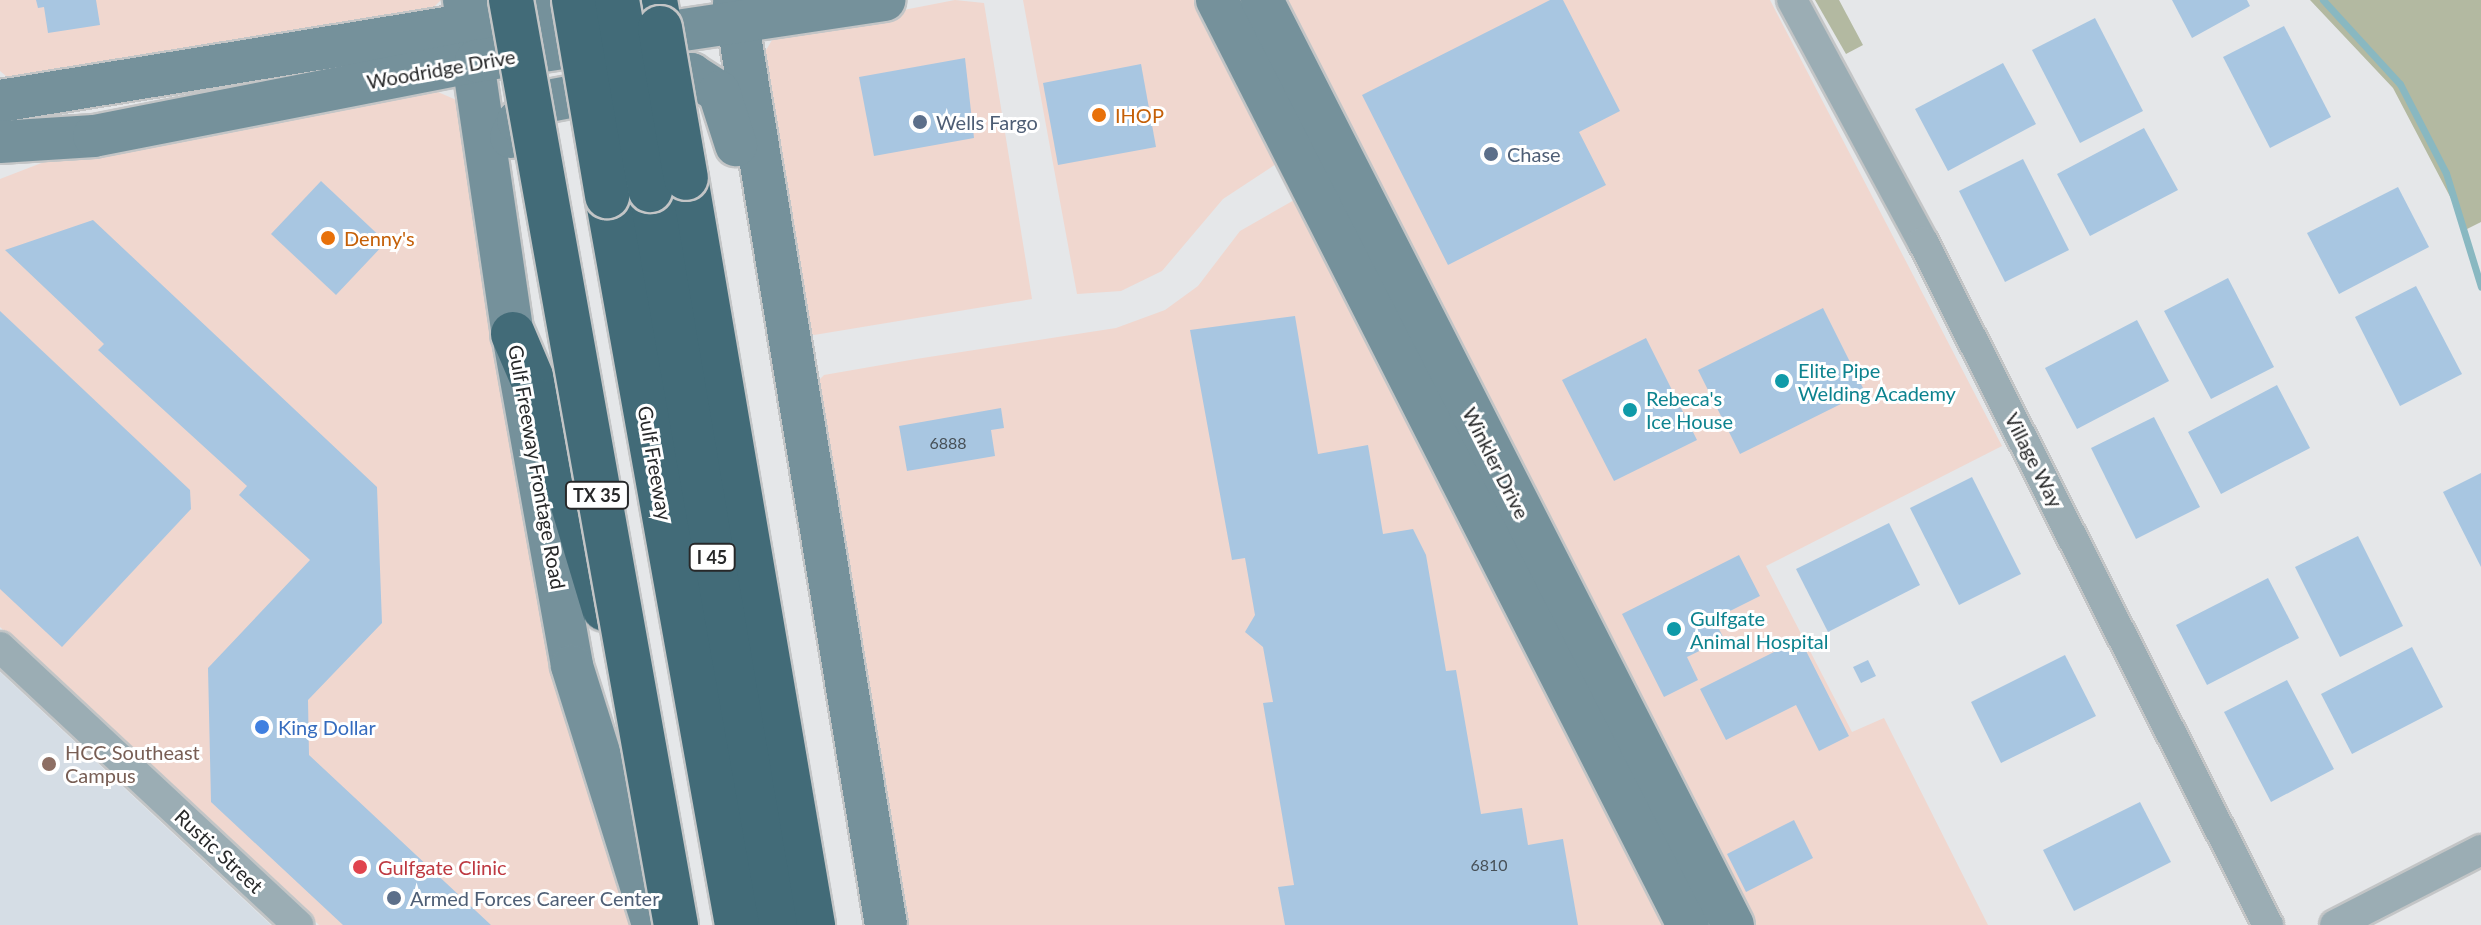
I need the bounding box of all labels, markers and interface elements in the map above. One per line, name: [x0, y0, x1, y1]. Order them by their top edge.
street label: Woodridge Drive: [365, 44, 517, 94]
place label: IHOP: [1115, 103, 1164, 127]
marker: IHOP: [1090, 106, 1108, 124]
place label: Wells Fargo: [936, 110, 1038, 134]
marker: Wells Fargo: [911, 113, 929, 131]
place label: Chase: [1507, 142, 1561, 166]
marker: Chase: [1482, 145, 1500, 163]
place label: Denny's: [344, 226, 415, 250]
marker: Denny's: [319, 229, 337, 247]
street label: Gulf Freeway Frontage Road: [504, 343, 570, 591]
place label: Elite Pipe Welding Academy: [1798, 358, 1957, 405]
marker: Elite Pipe Welding Academy: [1773, 372, 1791, 390]
place label: Rebeca's Ice House: [1646, 386, 1733, 433]
marker: Rebeca's Ice House: [1621, 401, 1639, 419]
street label: Winkler Drive: [1458, 403, 1534, 523]
street label: Gulf Freeway: [633, 404, 677, 522]
street label: Village Way: [2000, 409, 2068, 511]
house number: 6888: [929, 433, 967, 453]
road number: TX 35: [563, 481, 631, 509]
road number: I 45: [688, 543, 736, 571]
place label: Gulfgate Animal Hospital: [1690, 606, 1828, 653]
marker: Gulfgate Animal Hospital: [1665, 620, 1683, 638]
place label: King Dollar: [278, 715, 376, 739]
marker: King Dollar: [253, 718, 271, 736]
place label: HCC Southeast Campus: [65, 740, 200, 787]
marker: HCC Southeast Campus: [40, 755, 58, 773]
street label: Rustic Street: [170, 804, 268, 898]
place label: Gulfgate Clinic: [378, 855, 507, 879]
house number: 6810: [1470, 855, 1508, 875]
marker: Gulfgate Clinic: [349, 856, 371, 878]
place label: Armed Forces Career Center: [410, 886, 660, 910]
marker: Armed Forces Career Center: [385, 889, 403, 907]

